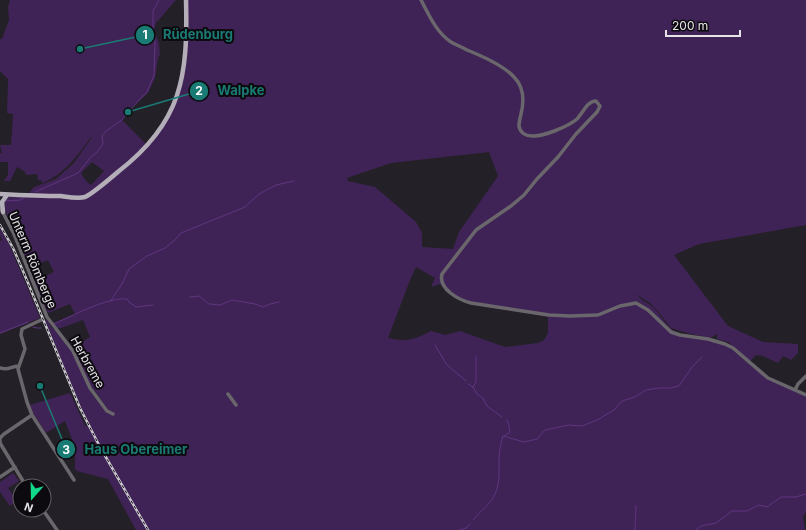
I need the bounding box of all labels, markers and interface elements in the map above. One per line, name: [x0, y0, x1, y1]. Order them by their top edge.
scale bar: [666, 12, 740, 38]
text: 200 m: [672, 18, 708, 33]
callout: Rüdenburg: [135, 22, 241, 47]
text: Rüdenburg: [163, 26, 233, 42]
text: 1: [142, 27, 148, 42]
callout: Walpke: [189, 78, 272, 103]
text: Walpke: [218, 82, 265, 98]
text: 2: [195, 83, 203, 98]
street label: Unterm Römberge: [6, 209, 60, 311]
street label: Herbreme: [68, 334, 108, 390]
callout: Haus Obereimer: [56, 437, 195, 462]
text: Haus Obereimer: [85, 441, 188, 457]
text: 3: [62, 442, 70, 457]
north arrow: [12, 478, 52, 518]
text: N: [22, 499, 35, 515]

